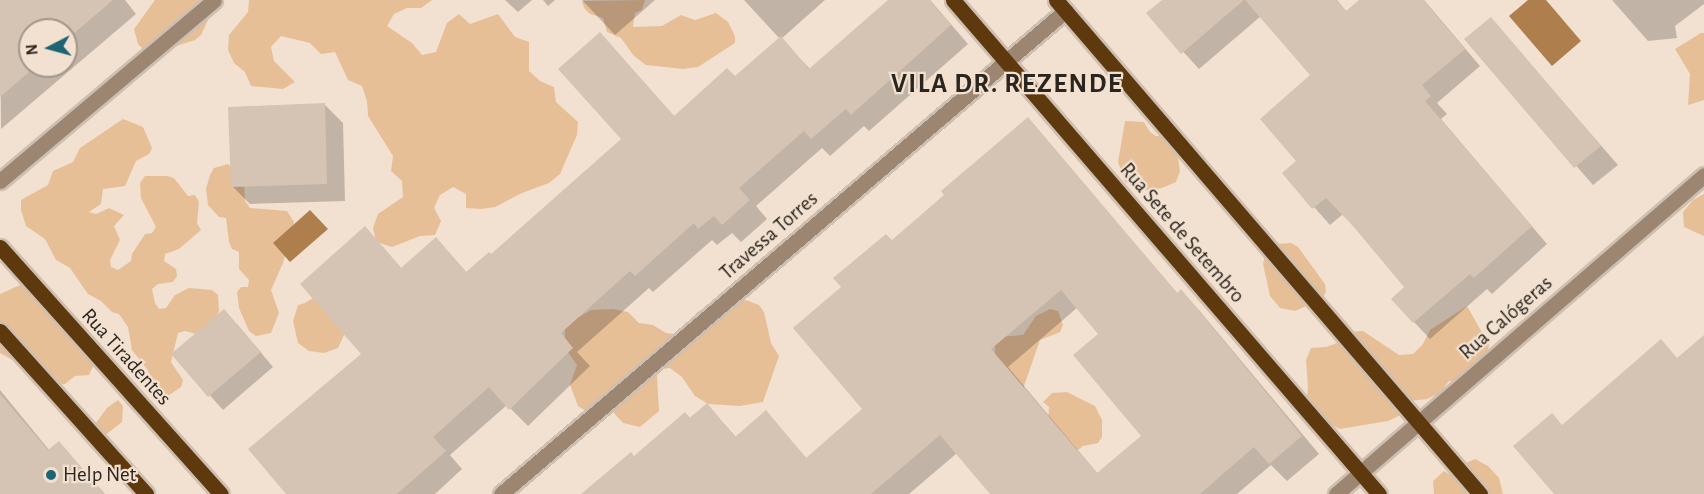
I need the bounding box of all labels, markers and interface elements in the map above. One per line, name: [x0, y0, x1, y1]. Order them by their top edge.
north arrow: [18, 18, 78, 78]
text: N: [24, 43, 41, 56]
district label: VILA DR. REZENDE: [891, 68, 1123, 100]
street label: Rua Sete de Setembro: [1114, 158, 1250, 308]
street label: Travessa Torres: [715, 186, 823, 286]
street label: Rua Calógeras: [1454, 271, 1558, 365]
street label: Rua Tiradentes: [76, 303, 176, 411]
place label: Help Net: [63, 462, 136, 488]
marker: Help Net: [44, 468, 58, 482]

